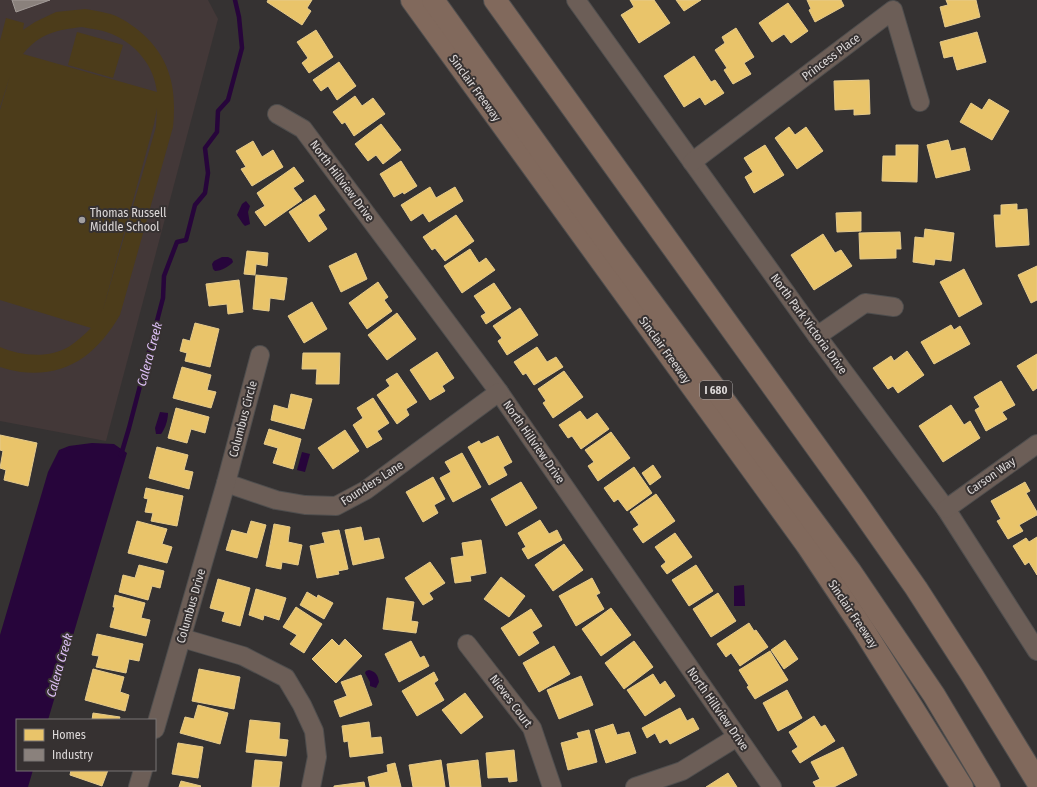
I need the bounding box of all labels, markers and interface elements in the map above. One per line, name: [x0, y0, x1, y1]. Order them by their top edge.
street label: Princess Place: [799, 31, 863, 83]
street label: Sinclair Freeway: [446, 52, 504, 124]
street label: North Hillview Drive: [307, 138, 377, 224]
place label: Thomas Russell Middle School: [90, 206, 166, 234]
marker: Thomas Russell Middle School: [77, 215, 87, 225]
street label: North Park Victoria Drive: [768, 271, 850, 377]
street label: Sinclair Freeway: [636, 314, 694, 386]
water label: Calera Creek: [134, 320, 165, 388]
street label: Columbus Circle: [226, 379, 260, 459]
road number: I 680: [700, 381, 732, 399]
street label: North Hillview Drive: [500, 398, 568, 486]
street label: Carson Way: [964, 454, 1019, 498]
street label: Founders Lane: [338, 458, 406, 508]
street label: Columbus Drive: [174, 567, 208, 645]
street label: Sinclair Freeway: [825, 577, 881, 651]
water label: Calera Creek: [43, 631, 76, 699]
street label: North Hillview Drive: [684, 665, 752, 753]
street label: Nieves Court: [487, 672, 535, 730]
legend: [16, 719, 156, 771]
text: Homes: [52, 728, 86, 742]
text: Industry: [52, 748, 93, 762]

